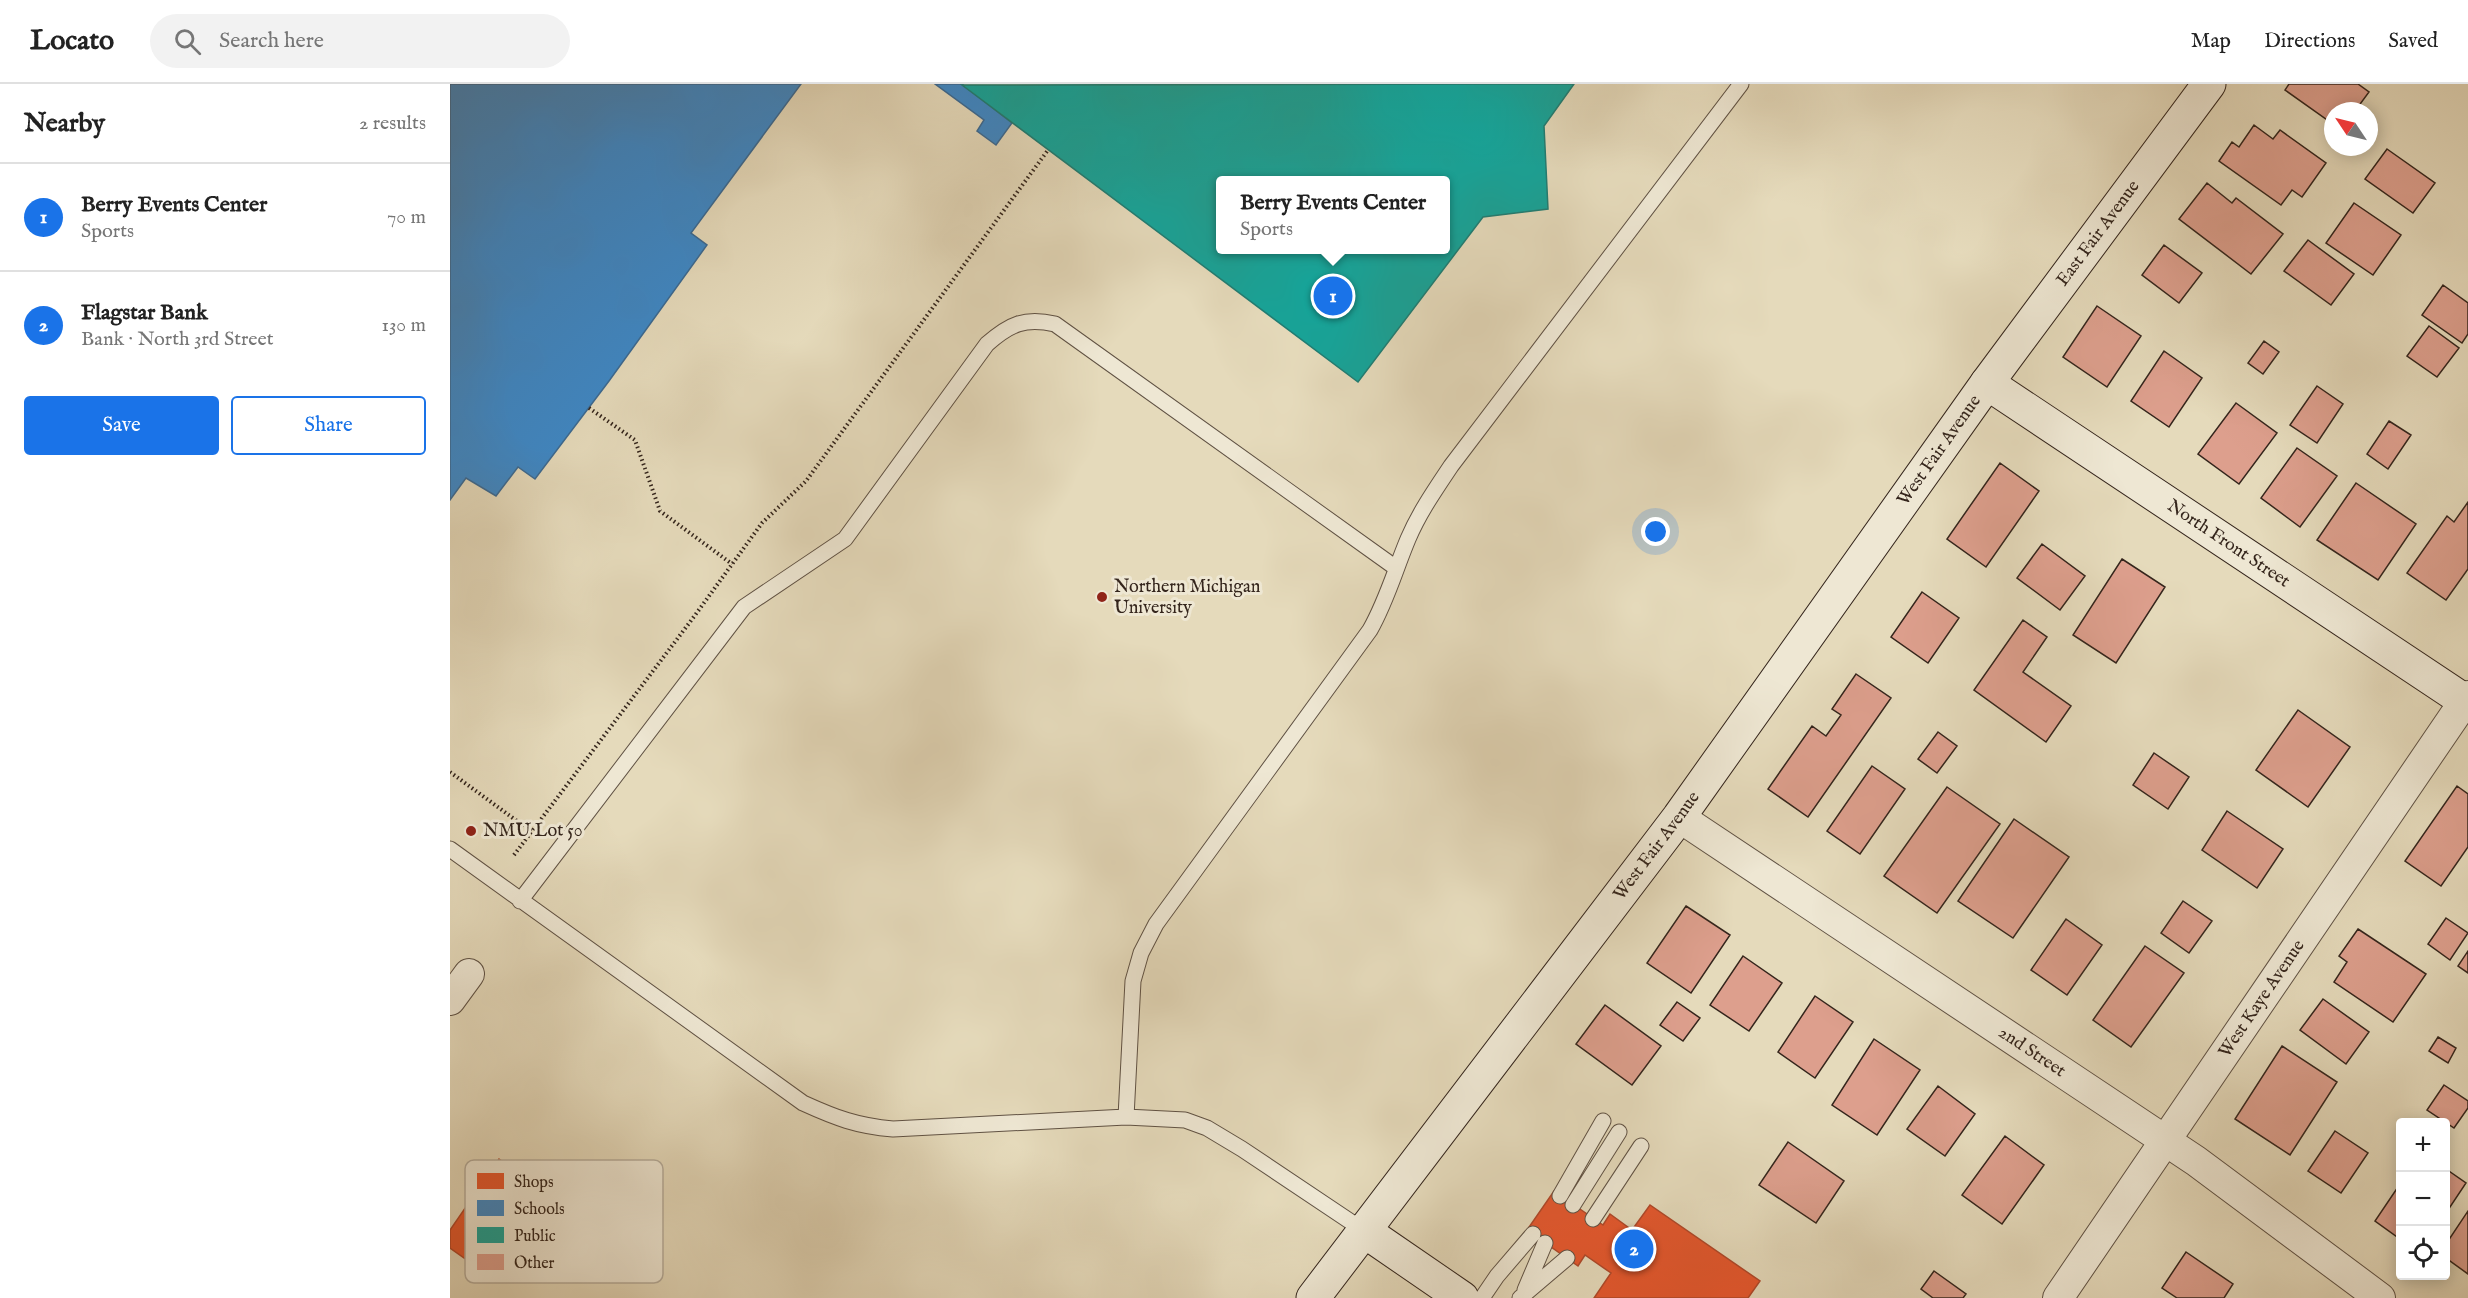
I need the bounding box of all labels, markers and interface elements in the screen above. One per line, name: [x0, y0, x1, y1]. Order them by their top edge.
search box: [150, 14, 570, 68]
text: Locato: [30, 24, 114, 59]
icon: search: [171, 25, 204, 58]
text: Search here: [219, 27, 324, 55]
text: Map: [2191, 28, 2231, 55]
text: Directions: [2264, 28, 2355, 55]
text: Saved: [2388, 28, 2438, 55]
north arrow: [2324, 102, 2378, 156]
text: Nearby: [24, 107, 105, 140]
text: 2 results: [359, 111, 426, 136]
popup: [1216, 176, 1450, 254]
street label: East Fair Avenue: [2051, 176, 2145, 291]
text: Berry Events Center: [1240, 189, 1426, 217]
text: Berry Events Center: [81, 191, 267, 219]
text: 1: [40, 205, 47, 230]
text: 70 m: [387, 205, 426, 230]
text: Sports: [1240, 217, 1293, 242]
text: Sports: [81, 219, 134, 244]
pin: 1: [1314, 274, 1352, 318]
text: Flagstar Bank: [81, 299, 208, 327]
text: 2: [39, 313, 48, 338]
text: 130 m: [381, 313, 426, 338]
text: Bank · North 3rd Street: [81, 327, 274, 352]
street label: West Fair Avenue: [1892, 391, 1986, 510]
button: Save: [24, 396, 219, 455]
button: Share: [231, 396, 426, 455]
street label: North Front Street: [2163, 494, 2294, 593]
your location: [1641, 517, 1670, 546]
place label: Northern Michigan University: [1114, 576, 1261, 620]
marker: Northern Michigan University: [1095, 590, 1109, 604]
street label: West Fair Avenue: [1608, 787, 1705, 905]
place label: NMU Lot 50: [483, 820, 583, 843]
marker: NMU Lot 50: [464, 824, 478, 838]
street label: West Kaye Avenue: [2214, 935, 2310, 1062]
street label: 2nd Street: [1994, 1021, 2070, 1083]
map controls: [2396, 1118, 2450, 1280]
button: +: [2396, 1118, 2450, 1172]
legend: [465, 1160, 663, 1283]
button: −: [2396, 1172, 2450, 1226]
text: Shops: [514, 1173, 554, 1193]
text: Schools: [514, 1200, 565, 1220]
pin: 2: [1614, 1226, 1654, 1272]
button: locate: [2396, 1226, 2450, 1280]
text: Public: [514, 1227, 556, 1247]
text: Other: [514, 1254, 555, 1274]

